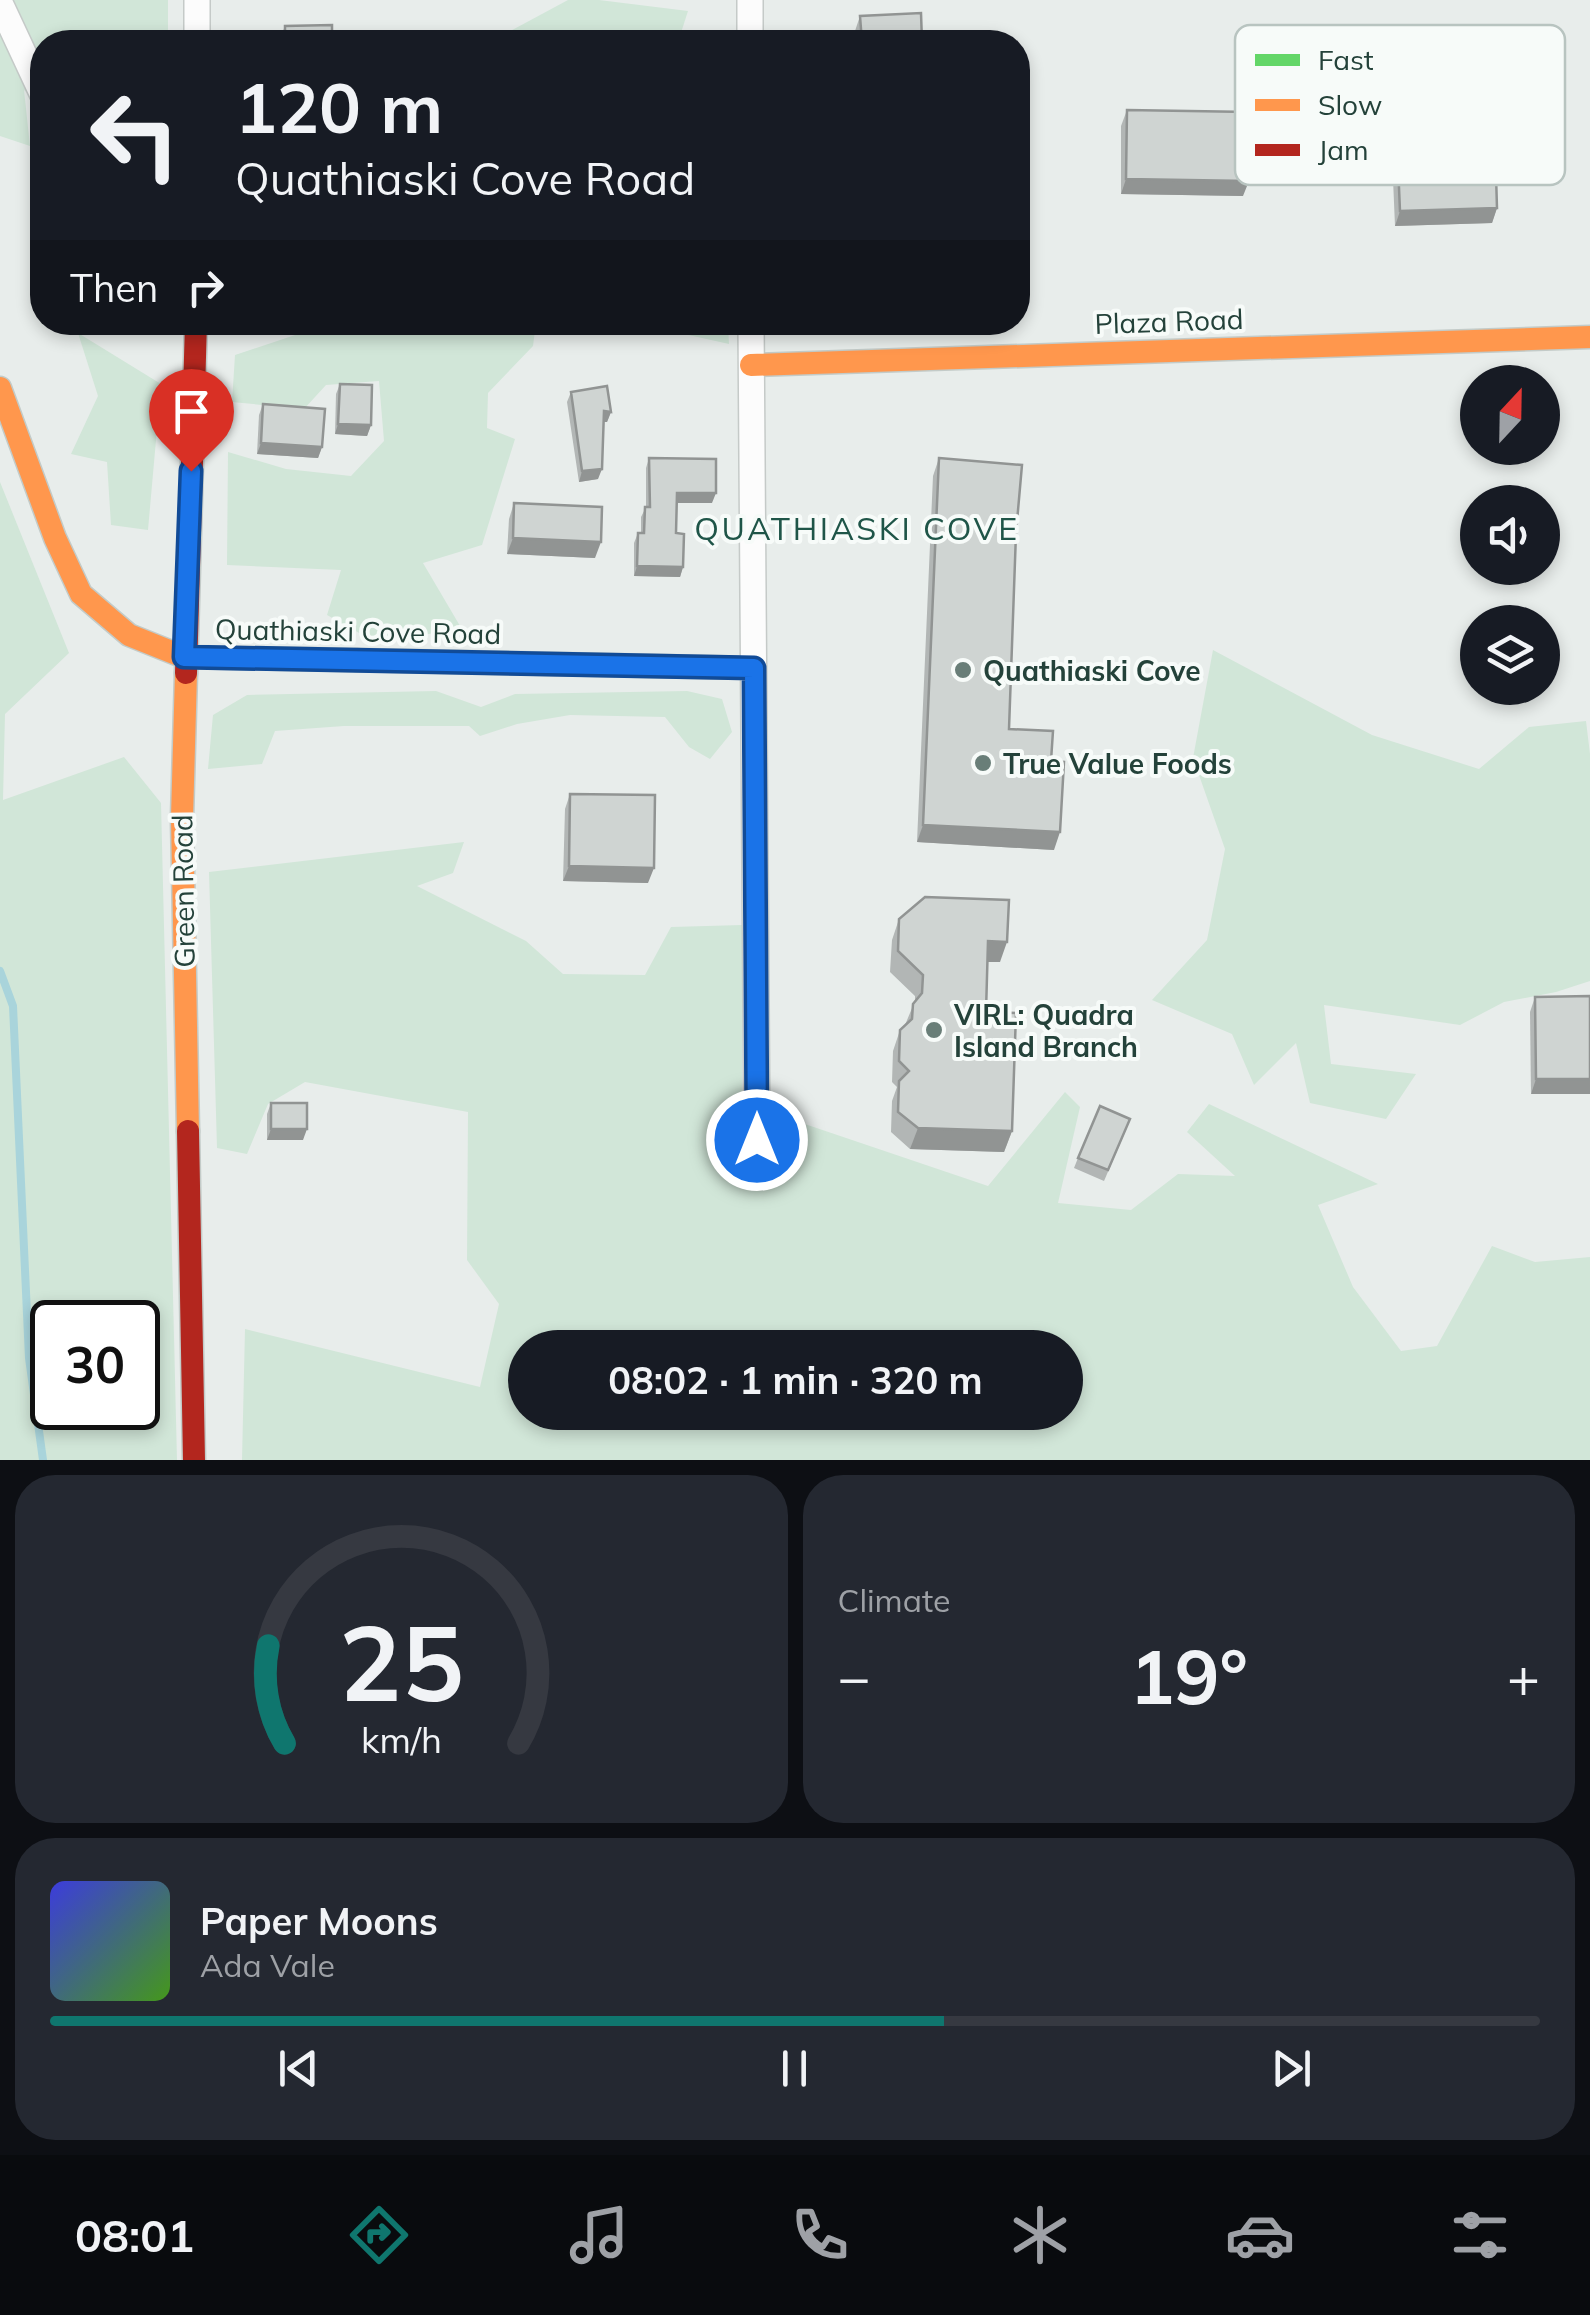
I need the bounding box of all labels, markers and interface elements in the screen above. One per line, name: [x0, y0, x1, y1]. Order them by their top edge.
legend: [1235, 25, 1565, 185]
text: Fast: [1318, 42, 1374, 77]
text: 120 m: [235, 63, 443, 151]
icon: left: [70, 70, 200, 200]
text: Slow: [1318, 87, 1382, 122]
text: Jam: [1318, 132, 1369, 167]
text: Quathiaski Cove Road: [235, 150, 695, 206]
icon: right: [178, 260, 233, 315]
text: Then: [70, 264, 158, 312]
street label: Plaza Road: [1094, 301, 1244, 341]
north arrow: [1460, 365, 1560, 465]
map controls: [1460, 365, 1560, 705]
pin: [149, 369, 234, 472]
icon: arrive: [164, 384, 219, 439]
button: sound: [1460, 485, 1560, 585]
district label: QUATHIASKI COVE: [694, 508, 1020, 548]
button: layers: [1460, 605, 1560, 705]
street label: Quathiaski Cove Road: [215, 611, 501, 651]
place label: Quathiaski Cove: [983, 653, 1201, 688]
marker: Quathiaski Cove: [952, 659, 974, 681]
place label: True Value Foods: [1003, 746, 1232, 781]
marker: True Value Foods: [972, 752, 994, 774]
street label: Green Road: [164, 814, 202, 968]
place label: VIRL: Quadra Island Branch: [953, 997, 1138, 1064]
marker: VIRL: Quadra Island Branch: [923, 1019, 945, 1041]
position arrow: [705, 1088, 809, 1192]
speed limit sign: 30: [30, 1300, 160, 1430]
text: 08:02 · 1 min · 320 m: [608, 1356, 983, 1404]
text: Climate: [838, 1580, 950, 1620]
text: 25: [339, 1596, 464, 1727]
text: 19°: [1130, 1629, 1248, 1723]
text: −: [838, 1642, 871, 1711]
text: +: [1507, 1642, 1540, 1711]
text: km/h: [361, 1717, 442, 1762]
text: Paper Moons: [200, 1897, 438, 1945]
text: Ada Vale: [200, 1945, 335, 1985]
icon: previous: [271, 2041, 326, 2096]
icon: pause: [767, 2041, 822, 2096]
icon: next: [1264, 2041, 1319, 2096]
icon: directions: [344, 2200, 414, 2270]
icon: music: [564, 2200, 634, 2270]
icon: phone: [785, 2200, 855, 2270]
icon: climate: [1005, 2200, 1075, 2270]
icon: car: [1225, 2200, 1295, 2270]
icon: filters: [1445, 2200, 1515, 2270]
text: 08:01: [75, 2207, 194, 2263]

